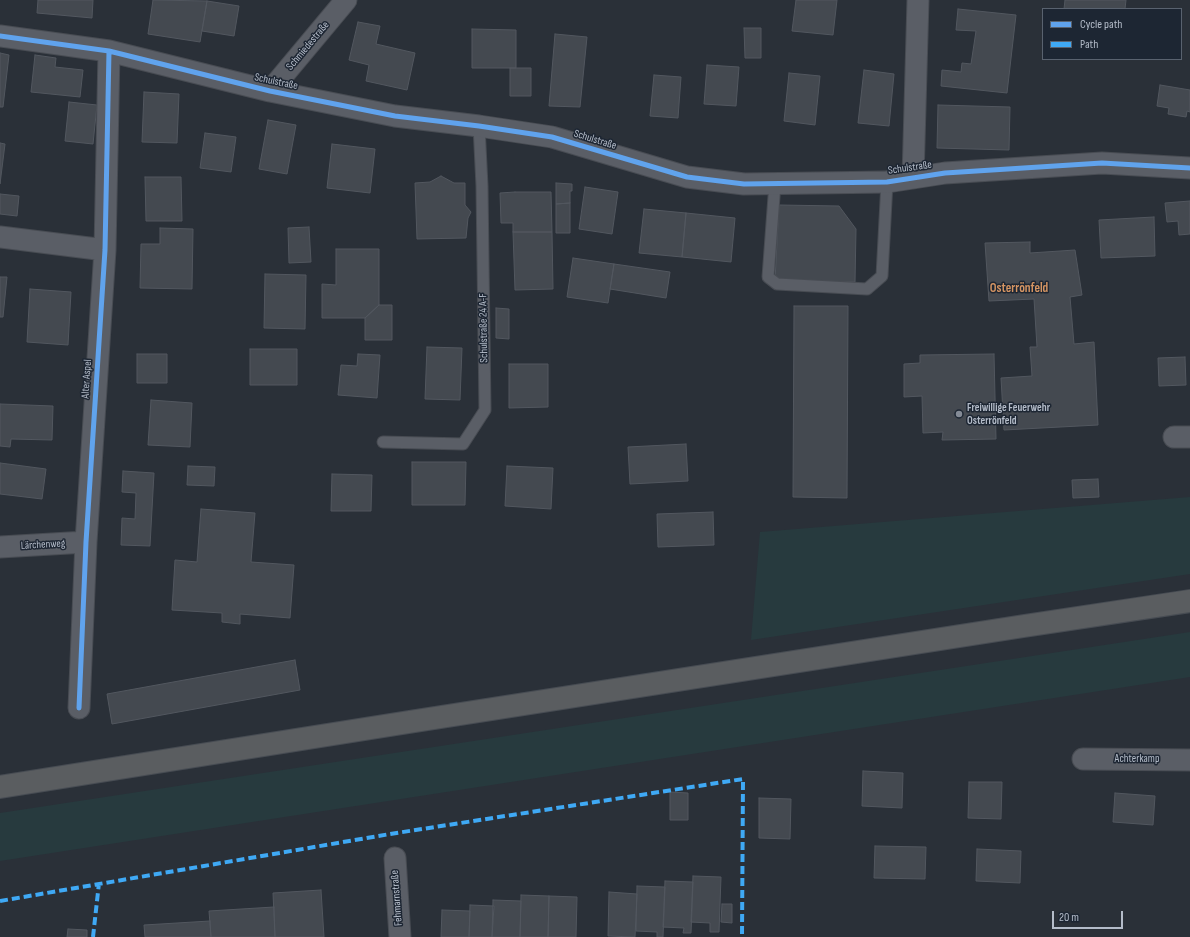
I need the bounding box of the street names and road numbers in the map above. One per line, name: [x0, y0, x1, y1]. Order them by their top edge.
street label: Schmiedestraße: [284, 19, 332, 73]
street label: Schulstraße: [253, 71, 299, 93]
street label: Schulstraße: [572, 127, 618, 153]
street label: Schulstraße: [887, 158, 933, 178]
street label: Schulstraße 24 A-F: [477, 293, 491, 363]
street label: Alter Aspel: [79, 359, 95, 399]
street label: Lärchenweg: [20, 537, 66, 553]
street label: Achterkamp: [1115, 752, 1159, 766]
street label: Fehmarnstraße: [388, 870, 406, 926]

